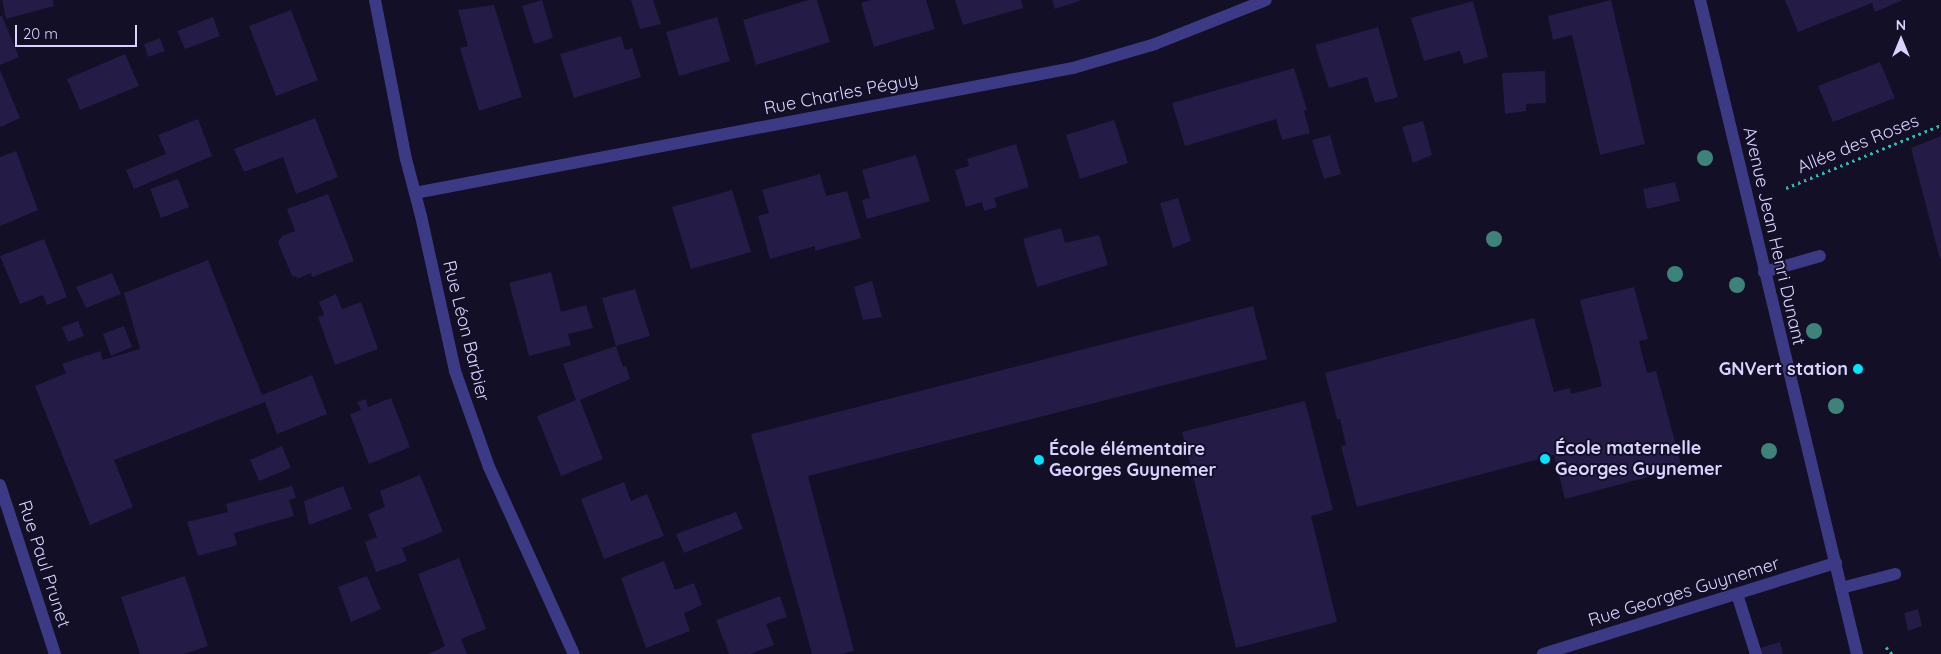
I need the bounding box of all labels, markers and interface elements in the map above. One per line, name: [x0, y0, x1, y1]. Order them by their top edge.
scale bar: [18, 15, 140, 47]
north arrow: [1876, 15, 1926, 65]
text: N: [1896, 16, 1906, 34]
text: 20 m: [23, 24, 58, 43]
street label: Rue Charles Péguy: [762, 68, 920, 120]
street label: Allée des Roses: [1794, 110, 1922, 178]
street label: Avenue Jean Henri Dunant: [1738, 125, 1810, 347]
street label: Rue Léon Barbier: [438, 258, 494, 404]
place label: GNVert station: [1719, 358, 1848, 380]
marker: GNVert station: [1852, 363, 1864, 375]
place label: École maternelle Georges Guynemer: [1555, 438, 1722, 480]
place label: École élémentaire Georges Guynemer: [1049, 439, 1216, 482]
marker: École maternelle Georges Guynemer: [1539, 453, 1551, 465]
marker: École élémentaire Georges Guynemer: [1033, 454, 1045, 466]
street label: Rue Paul Prunet: [13, 498, 75, 630]
street label: Rue Georges Guynemer: [1586, 553, 1782, 631]

